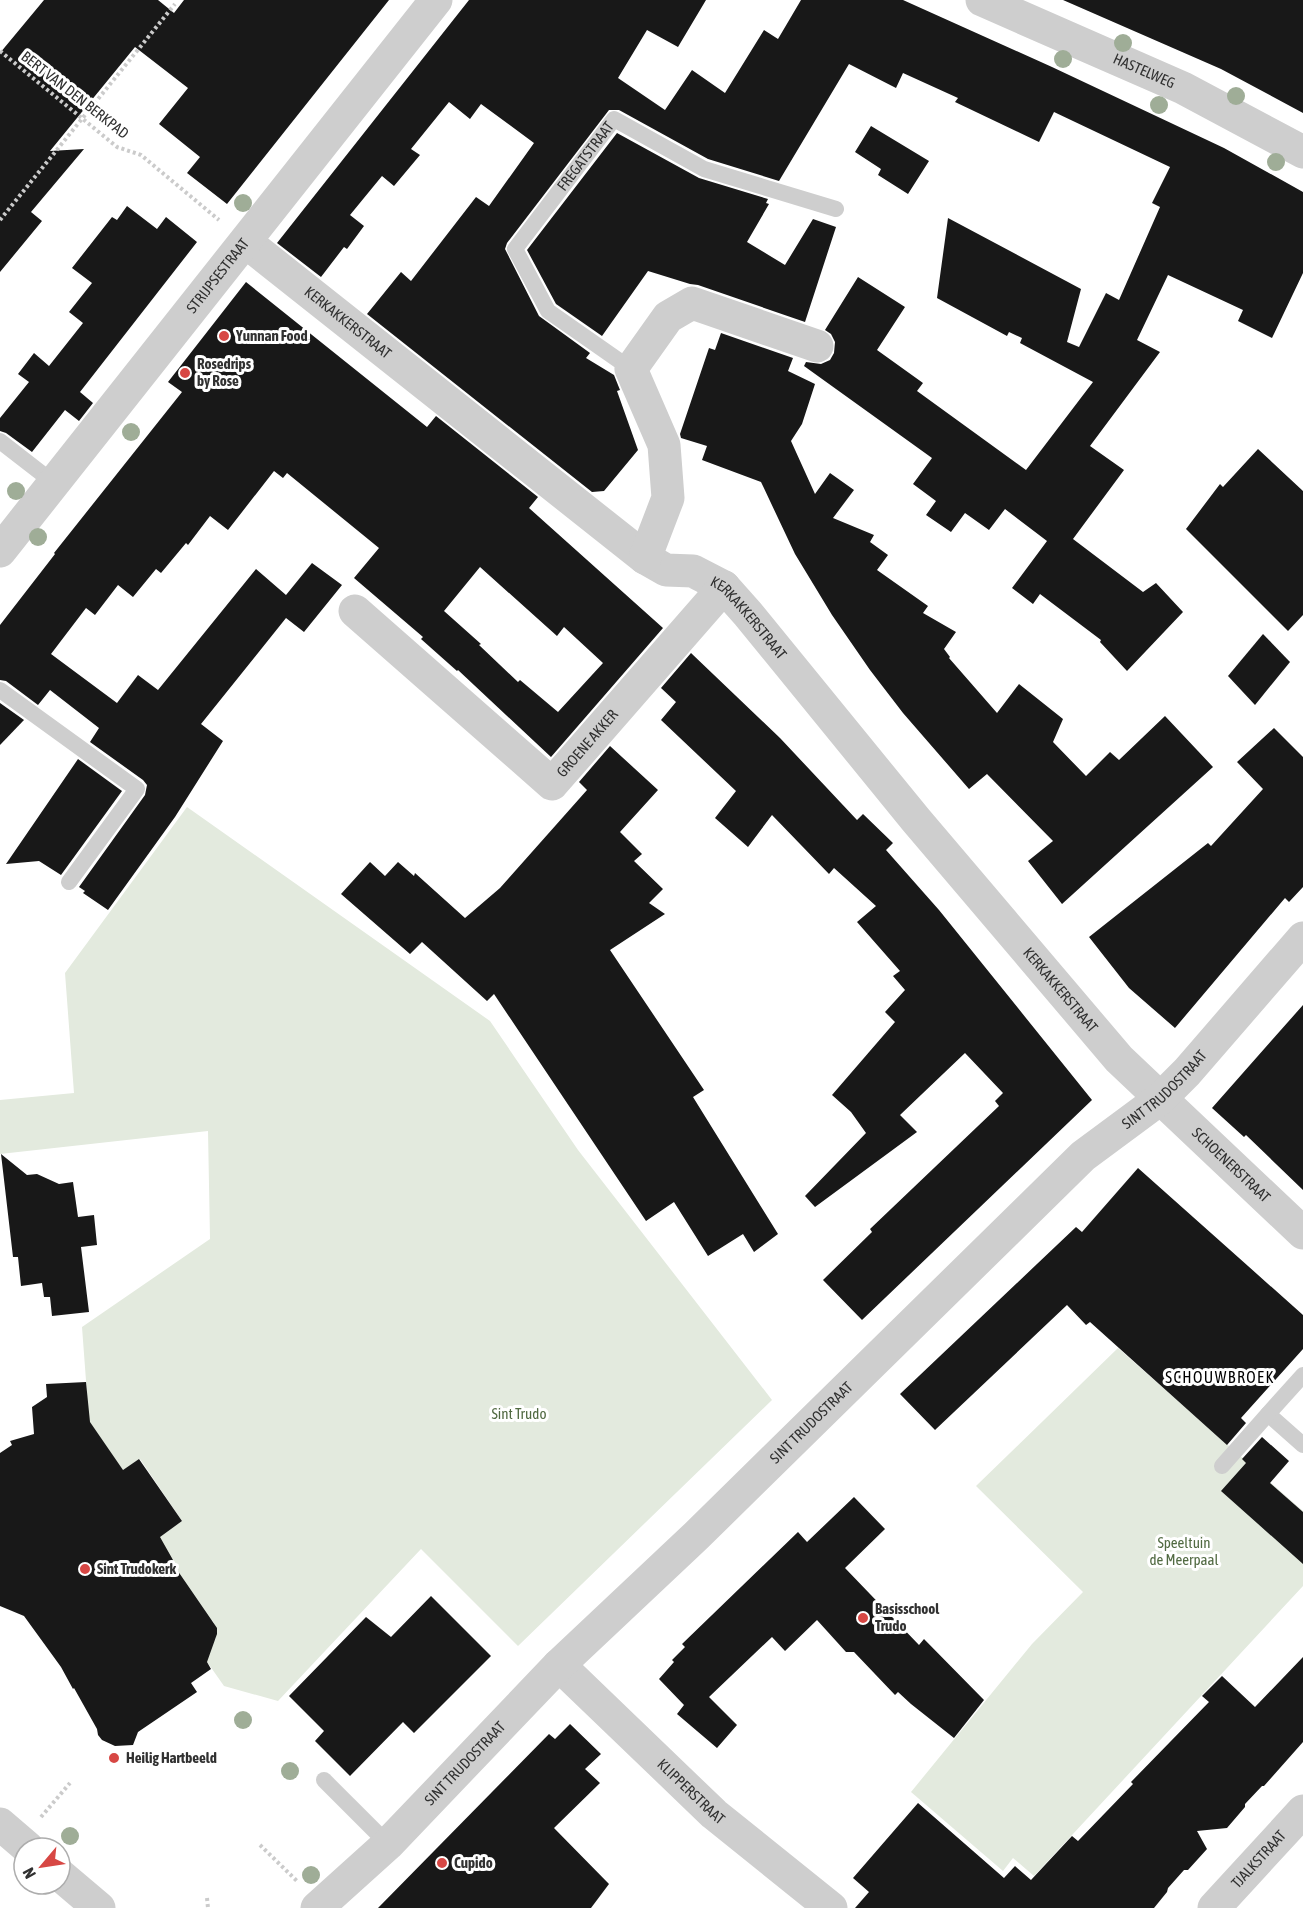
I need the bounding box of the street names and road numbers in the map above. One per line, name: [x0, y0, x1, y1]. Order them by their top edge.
street label: BERT VAN DEN BERKPAD: [18, 47, 132, 142]
street label: HASTELWEG: [1111, 50, 1178, 91]
street label: FREGATSTRAAT: [553, 118, 617, 194]
street label: STRIJPSESTRAAT: [183, 234, 252, 316]
street label: KERKAKKERSTRAAT: [301, 283, 395, 362]
street label: KERKAKKERSTRAAT: [708, 573, 790, 663]
street label: GROENE AKKER: [553, 706, 621, 780]
street label: KERKAKKERSTRAAT: [1020, 944, 1102, 1036]
street label: SINT TRUDOSTRAAT: [1119, 1046, 1210, 1132]
street label: SCHOENERSTRAAT: [1189, 1124, 1274, 1206]
street label: SINT TRUDOSTRAAT: [766, 1378, 856, 1467]
street label: SINT TRUDOSTRAAT: [421, 1718, 509, 1808]
street label: KLIPPERSTRAAT: [654, 1755, 729, 1828]
street label: TJALKSTRAAT: [1228, 1826, 1289, 1891]

